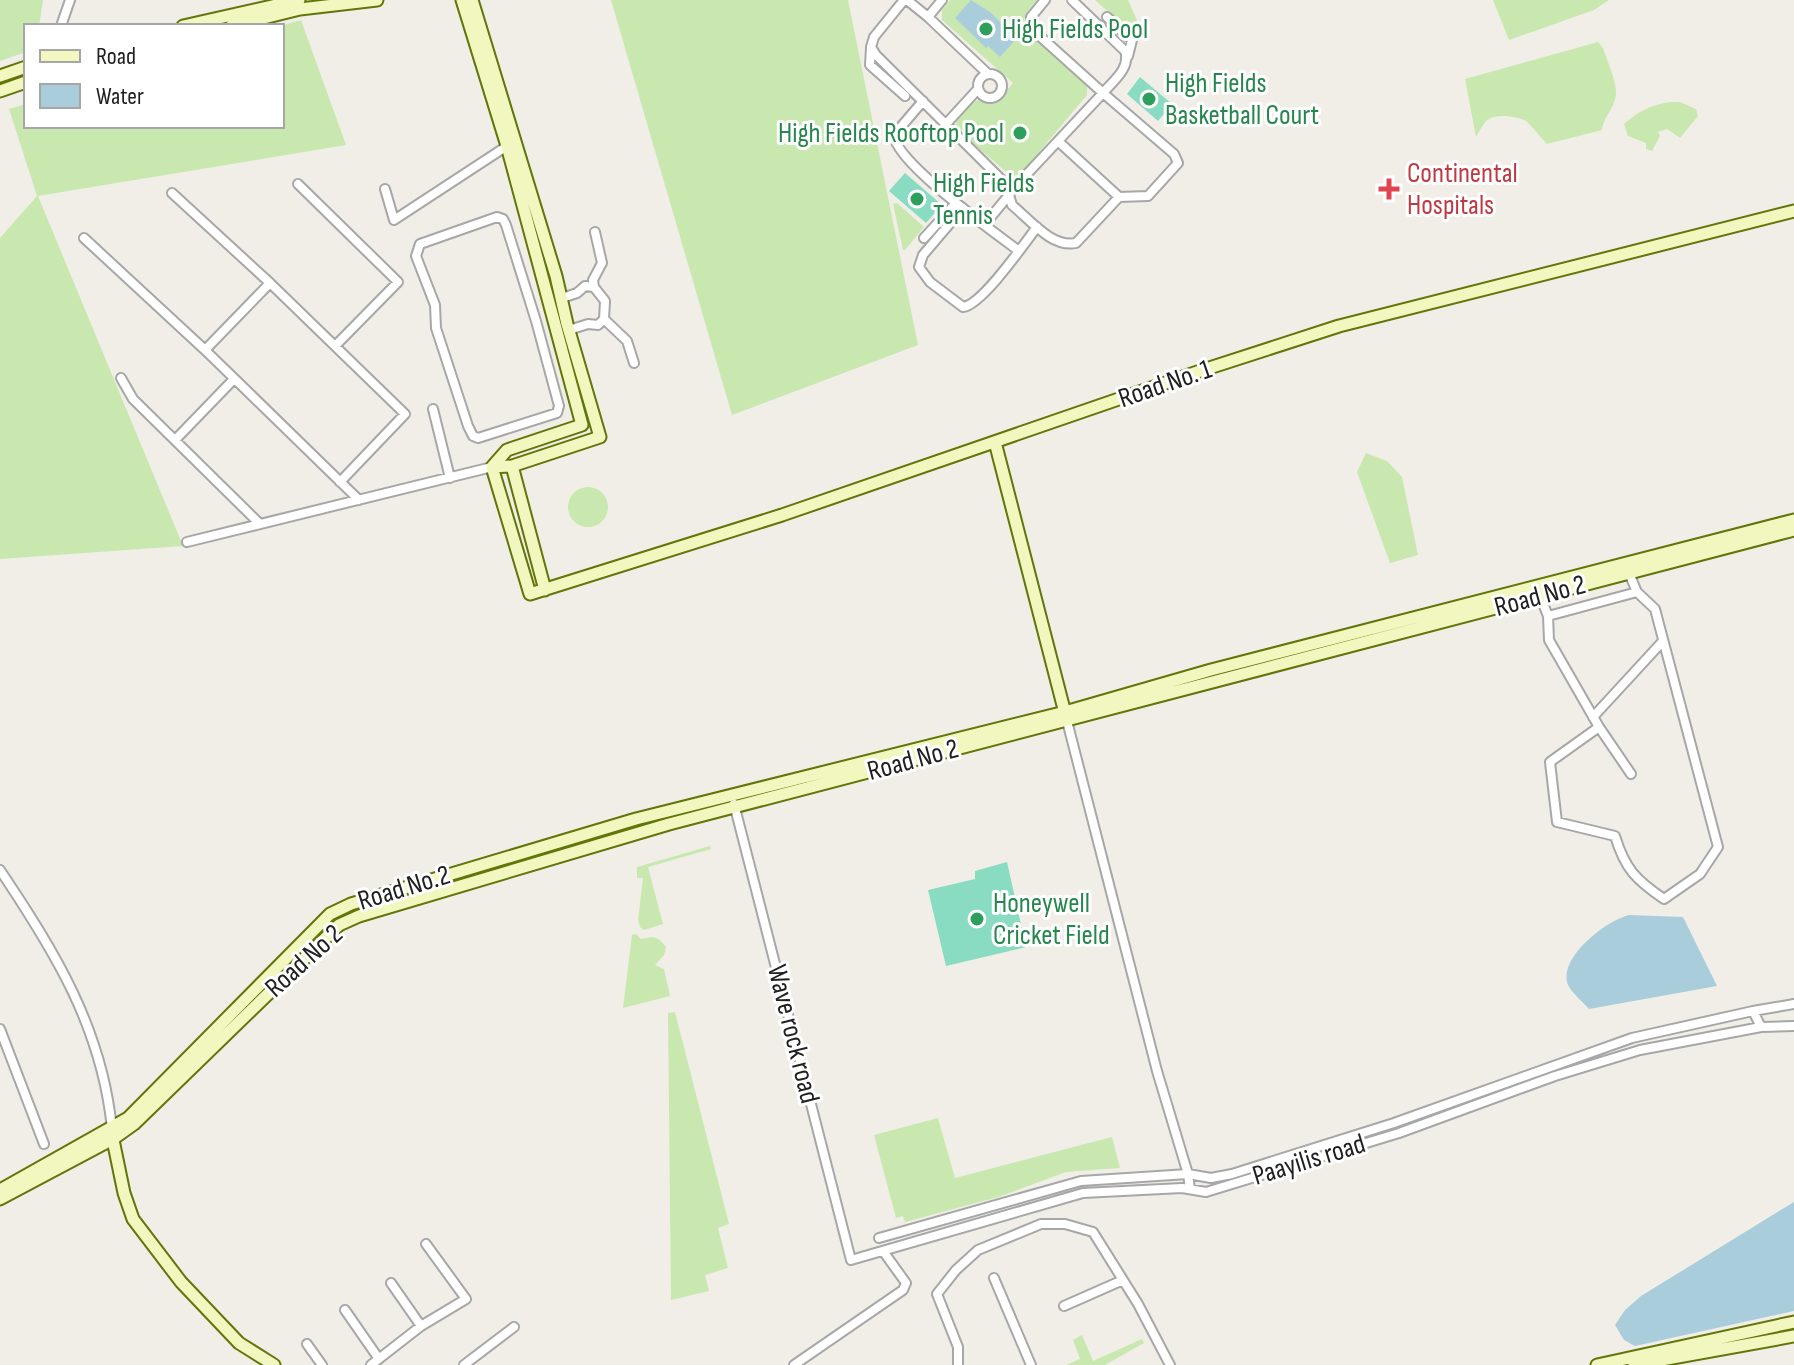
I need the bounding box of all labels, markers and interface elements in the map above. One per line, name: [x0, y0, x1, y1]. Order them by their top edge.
place label: High Fields Pool: [1002, 13, 1148, 46]
marker: High Fields Pool: [977, 20, 995, 38]
legend: [24, 24, 284, 128]
text: Road: [96, 42, 136, 71]
place label: High Fields Basketball Court: [1165, 67, 1319, 132]
text: Water: [96, 82, 144, 111]
marker: High Fields Basketball Court: [1140, 90, 1158, 108]
place label: High Fields Rooftop Pool: [778, 117, 1004, 150]
marker: High Fields Rooftop Pool: [1011, 124, 1029, 142]
place label: Continental Hospitals: [1407, 157, 1518, 222]
place label: High Fields Tennis: [933, 167, 1034, 232]
marker: Continental Hospitals: [1378, 178, 1400, 200]
marker: High Fields Tennis: [908, 190, 926, 208]
street label: Road No. 1: [1114, 353, 1216, 415]
street label: Road No 2: [1491, 568, 1589, 624]
street label: Road No 2: [864, 732, 962, 788]
street label: Road No.2: [354, 858, 454, 918]
place label: Honeywell Cricket Field: [993, 887, 1110, 952]
marker: Honeywell Cricket Field: [968, 910, 986, 928]
street label: Road No 2: [258, 918, 350, 1004]
street label: Wave rock road: [760, 961, 826, 1107]
street label: Paayilis road: [1249, 1127, 1369, 1193]

